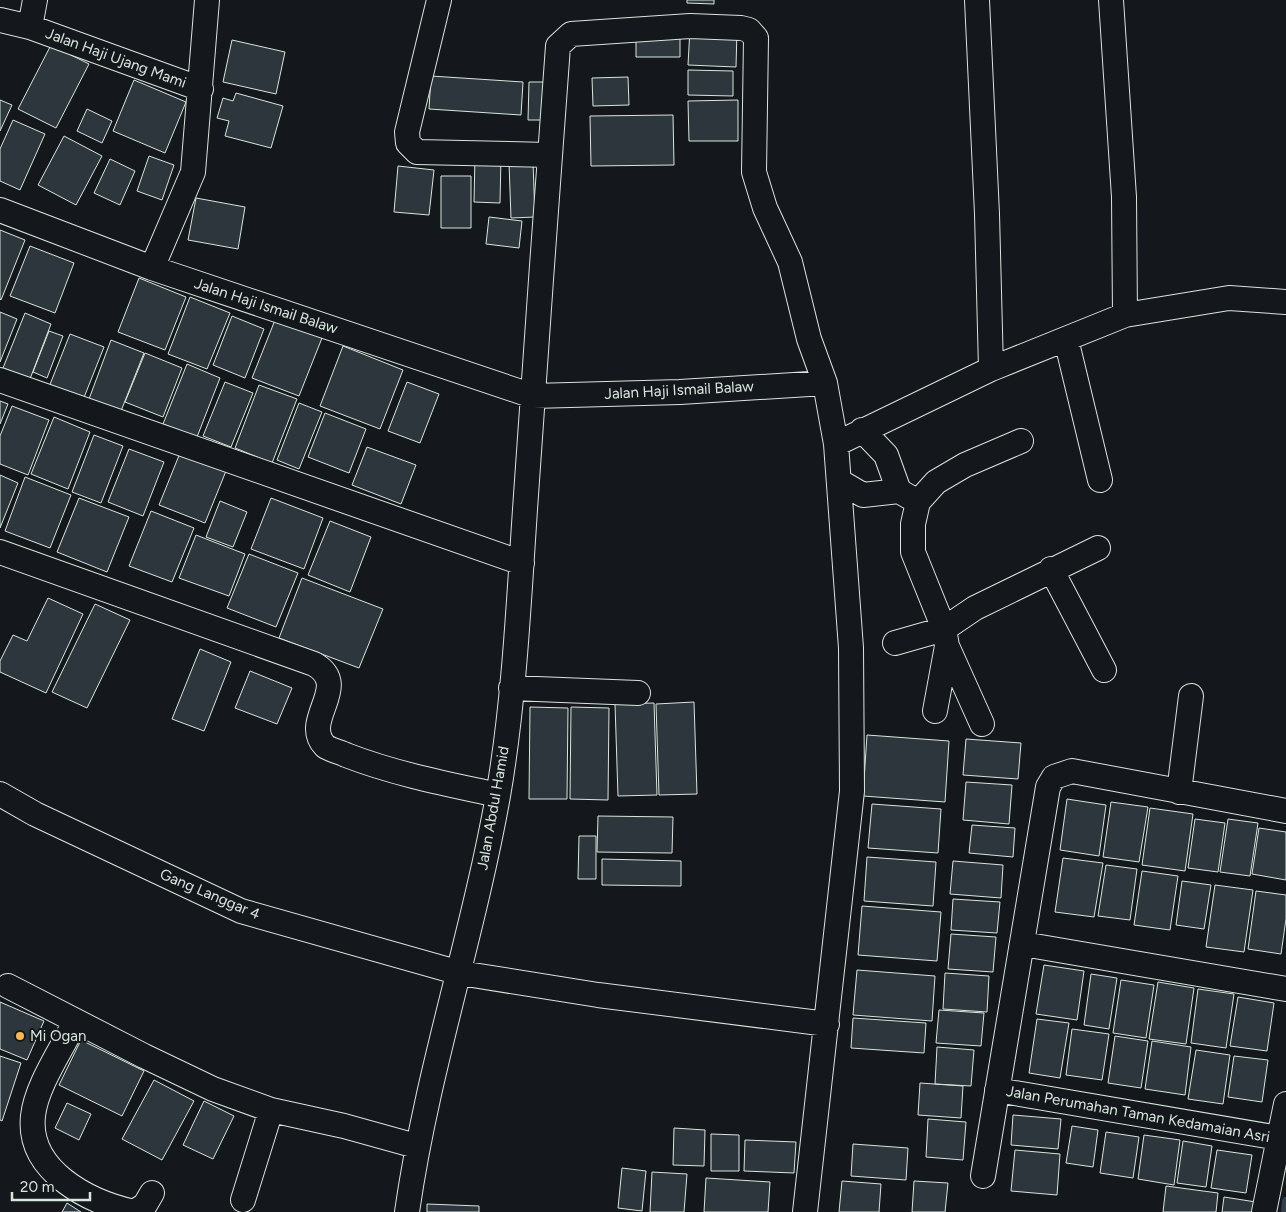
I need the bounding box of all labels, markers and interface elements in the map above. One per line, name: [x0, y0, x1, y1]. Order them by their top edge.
street label: Jalan Haji Ujang Mami: [43, 24, 189, 92]
street label: Jalan Haji Ismail Balaw: [192, 274, 340, 338]
street label: Jalan Haji Ismail Balaw: [604, 377, 755, 403]
street label: Jalan Abdul Hamid: [473, 745, 513, 871]
street label: Gang Langgar 4: [157, 865, 263, 923]
place label: Mi Ogan: [30, 1027, 86, 1045]
marker: Mi Ogan: [14, 1030, 26, 1042]
street label: Jalan Perumahan Taman Kedamaian Asri: [1005, 1082, 1271, 1146]
scale bar: [12, 1170, 90, 1202]
text: 20 m: [20, 1178, 54, 1196]

